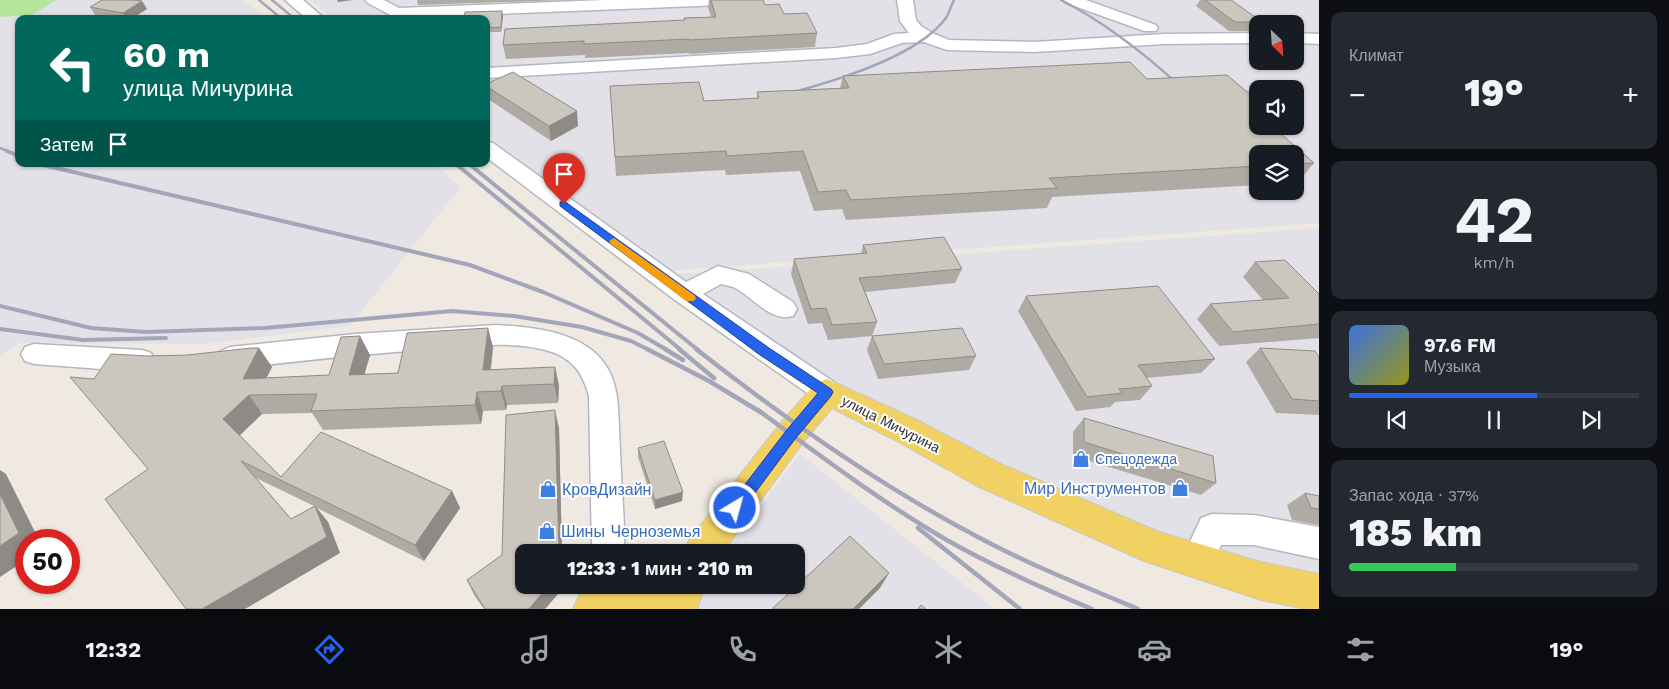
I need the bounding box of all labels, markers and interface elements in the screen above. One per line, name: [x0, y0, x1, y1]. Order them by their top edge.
north arrow: [1249, 15, 1304, 70]
map controls: [1249, 15, 1304, 200]
text: 60 m: [123, 34, 210, 76]
icon: left: [40, 35, 105, 100]
text: Климат: [1349, 46, 1403, 65]
text: 19°: [1464, 71, 1524, 115]
text: улица Мичурина: [123, 76, 293, 101]
text: −: [1349, 78, 1366, 111]
text: +: [1622, 78, 1639, 111]
button: sound: [1249, 80, 1304, 135]
icon: arrive: [104, 130, 132, 158]
text: Затем: [40, 133, 94, 156]
button: layers: [1249, 145, 1304, 200]
pin: [543, 153, 585, 204]
icon: arrive: [550, 160, 578, 188]
text: 42: [1454, 182, 1534, 258]
text: km/h: [1473, 253, 1515, 272]
text: 97.6 FM: [1424, 334, 1496, 357]
text: Музыка: [1424, 357, 1481, 376]
street label: улица Мичурина: [839, 392, 943, 456]
icon: previous: [1383, 406, 1411, 434]
icon: pause: [1480, 406, 1508, 434]
icon: next: [1577, 406, 1605, 434]
shop icon: Спецодежда: [1071, 449, 1091, 469]
place label: Спецодежда: [1095, 451, 1177, 467]
shop icon: Мир Инструментов: [1170, 478, 1190, 498]
shop icon: КровДизайн: [538, 479, 558, 499]
place label: Мир Инструментов: [1024, 479, 1166, 498]
place label: КровДизайн: [562, 480, 651, 499]
position arrow: [708, 481, 760, 533]
text: Запас хода · 37%: [1349, 486, 1479, 505]
text: 185 km: [1349, 511, 1482, 555]
shop icon: Шины Черноземья: [537, 521, 557, 541]
place label: Шины Черноземья: [561, 522, 700, 541]
speed limit sign: 50: [15, 529, 80, 594]
text: 12:33 · 1 мин · 210 m: [567, 557, 753, 580]
icon: directions: [312, 632, 347, 667]
icon: music: [518, 632, 553, 667]
icon: phone: [725, 632, 760, 667]
icon: climate: [931, 632, 966, 667]
icon: car: [1137, 632, 1172, 667]
icon: filters: [1343, 632, 1378, 667]
text: 12:32: [86, 637, 141, 662]
text: 19°: [1549, 637, 1583, 662]

